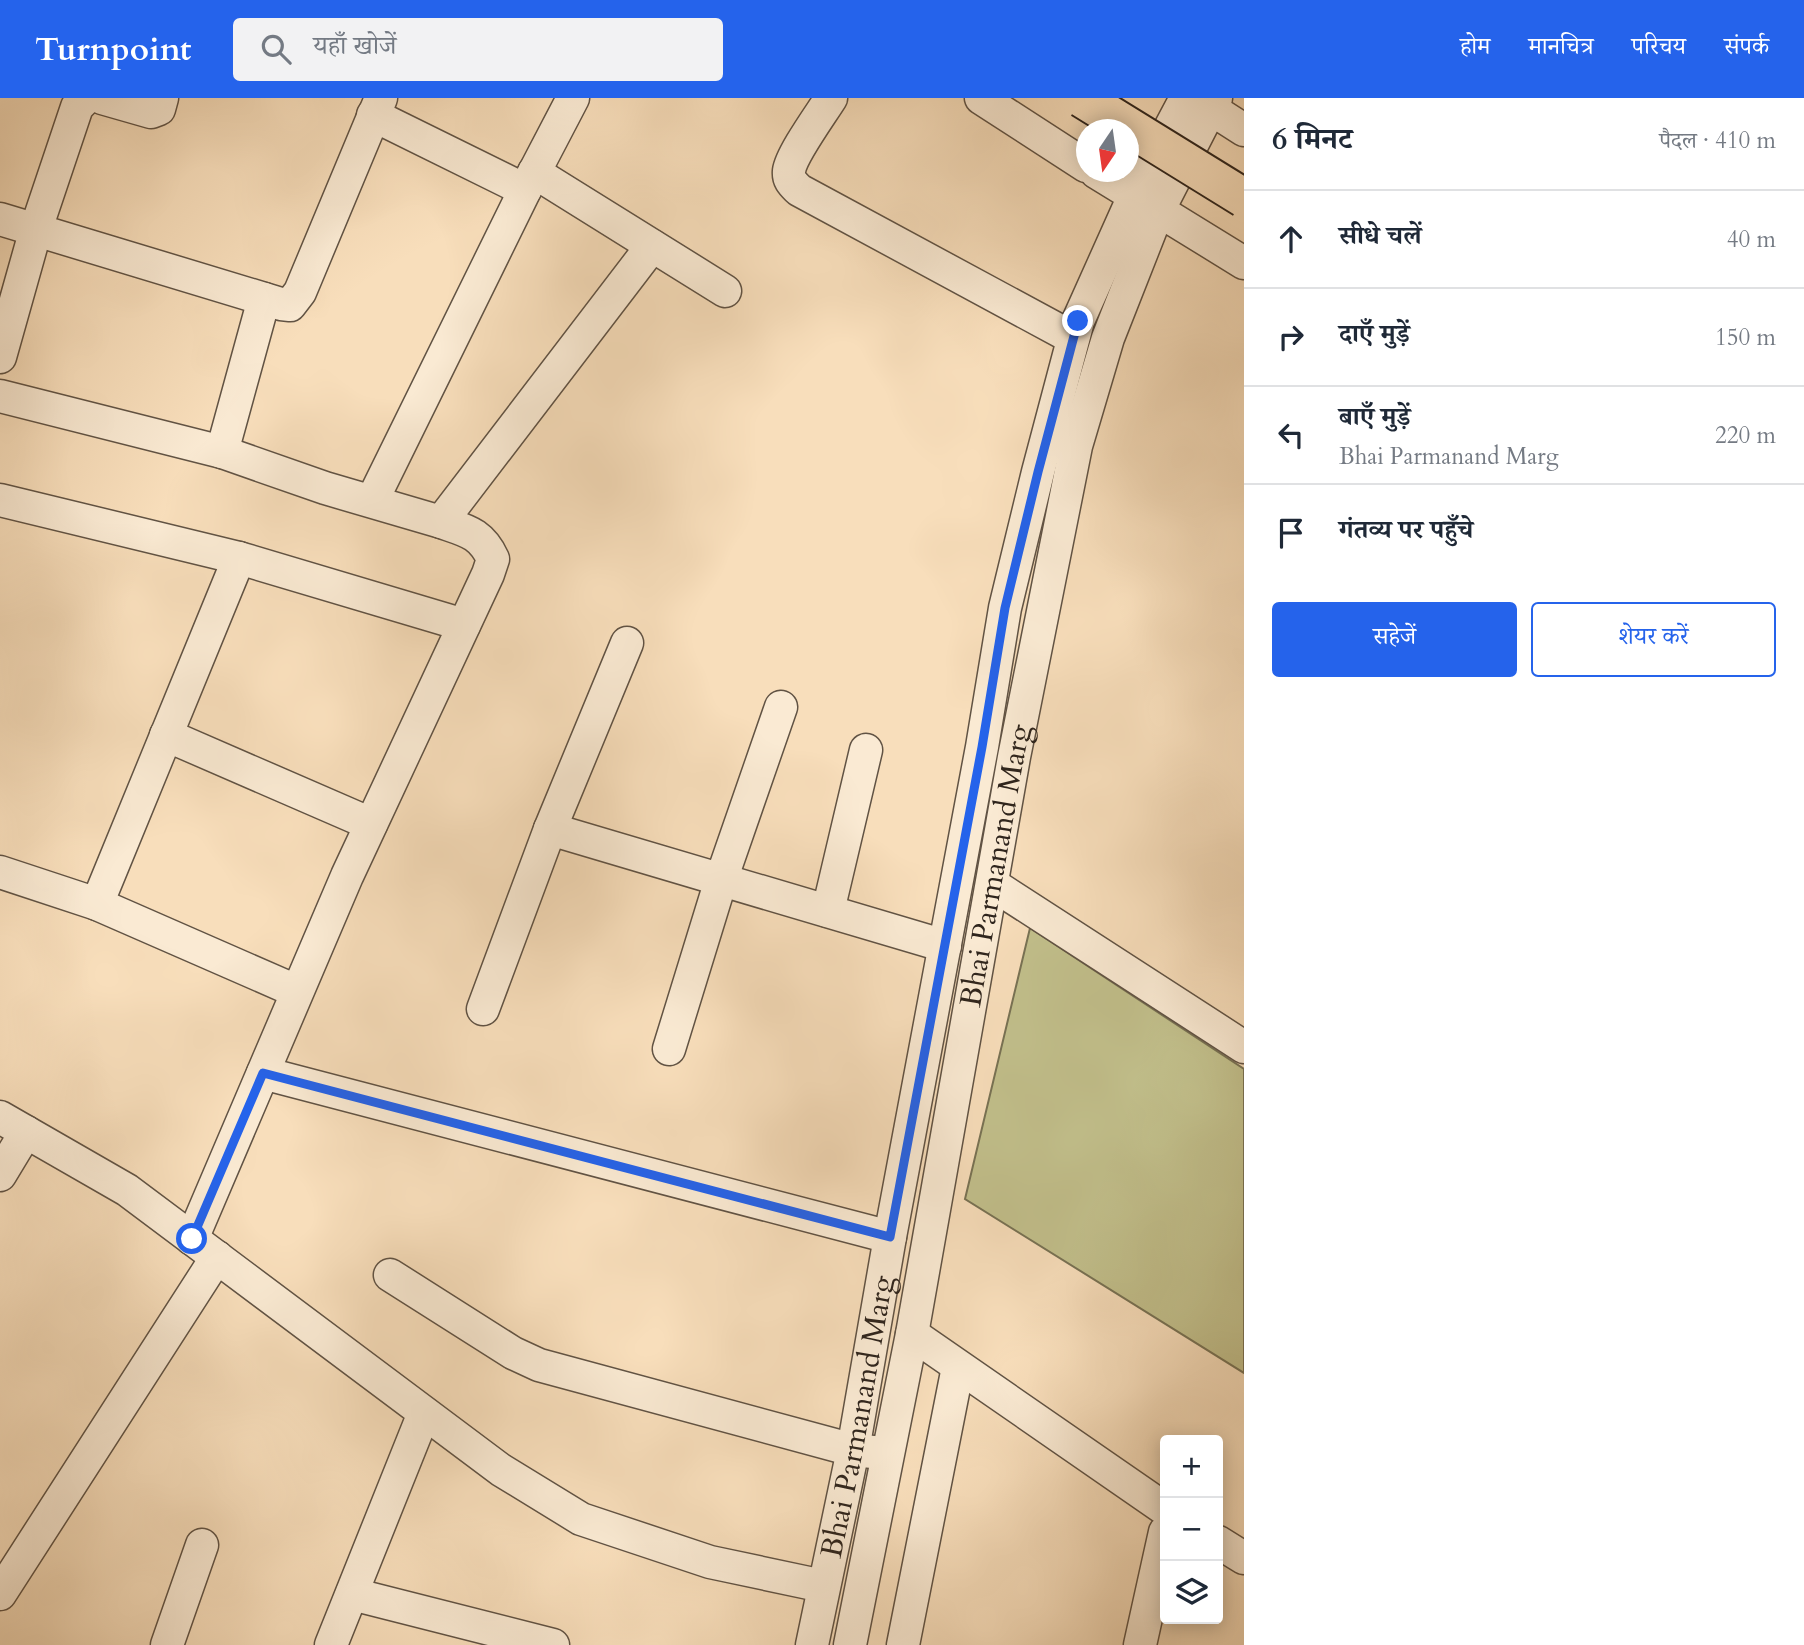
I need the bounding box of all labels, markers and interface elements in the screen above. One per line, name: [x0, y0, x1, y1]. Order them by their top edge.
search box: [233, 18, 723, 81]
text: Turnpoint: [35, 27, 191, 72]
text: यहाँ खोजें: [313, 28, 396, 63]
icon: search: [257, 30, 295, 68]
text: होम: [1460, 30, 1490, 63]
text: मानचित्र: [1528, 30, 1594, 63]
text: परिचय: [1632, 30, 1686, 63]
text: संपर्क: [1724, 30, 1769, 63]
north arrow: [1076, 119, 1139, 182]
text: 6 मिनट: [1272, 119, 1352, 160]
text: पैदल · 410 m: [1659, 125, 1776, 156]
text: सीधे चलें: [1339, 218, 1421, 253]
icon: ahead: [1272, 220, 1310, 258]
text: 40 m: [1727, 224, 1776, 255]
route end: [1062, 305, 1093, 336]
text: दाएँ मुड़ें: [1339, 316, 1410, 351]
icon: right: [1272, 318, 1310, 356]
text: 150 m: [1715, 322, 1776, 353]
text: बाएँ मुड़ें: [1339, 399, 1410, 434]
icon: left: [1272, 416, 1310, 454]
text: 220 m: [1715, 420, 1776, 451]
text: Bhai Parmanand Marg: [1339, 441, 1559, 472]
text: गंतव्य पर पहुँचे: [1339, 512, 1473, 547]
icon: arrive: [1272, 514, 1310, 552]
button: सहेजें: [1272, 602, 1517, 677]
button: शेयर करें: [1531, 602, 1776, 677]
street label: Bhai Parmanand Marg: [950, 720, 1041, 1010]
route start: [176, 1223, 207, 1254]
street label: Bhai Parmanand Marg: [810, 1272, 904, 1561]
map controls: [1160, 1435, 1223, 1624]
button: +: [1160, 1435, 1223, 1498]
button: −: [1160, 1498, 1223, 1561]
button: layers: [1160, 1561, 1223, 1624]

